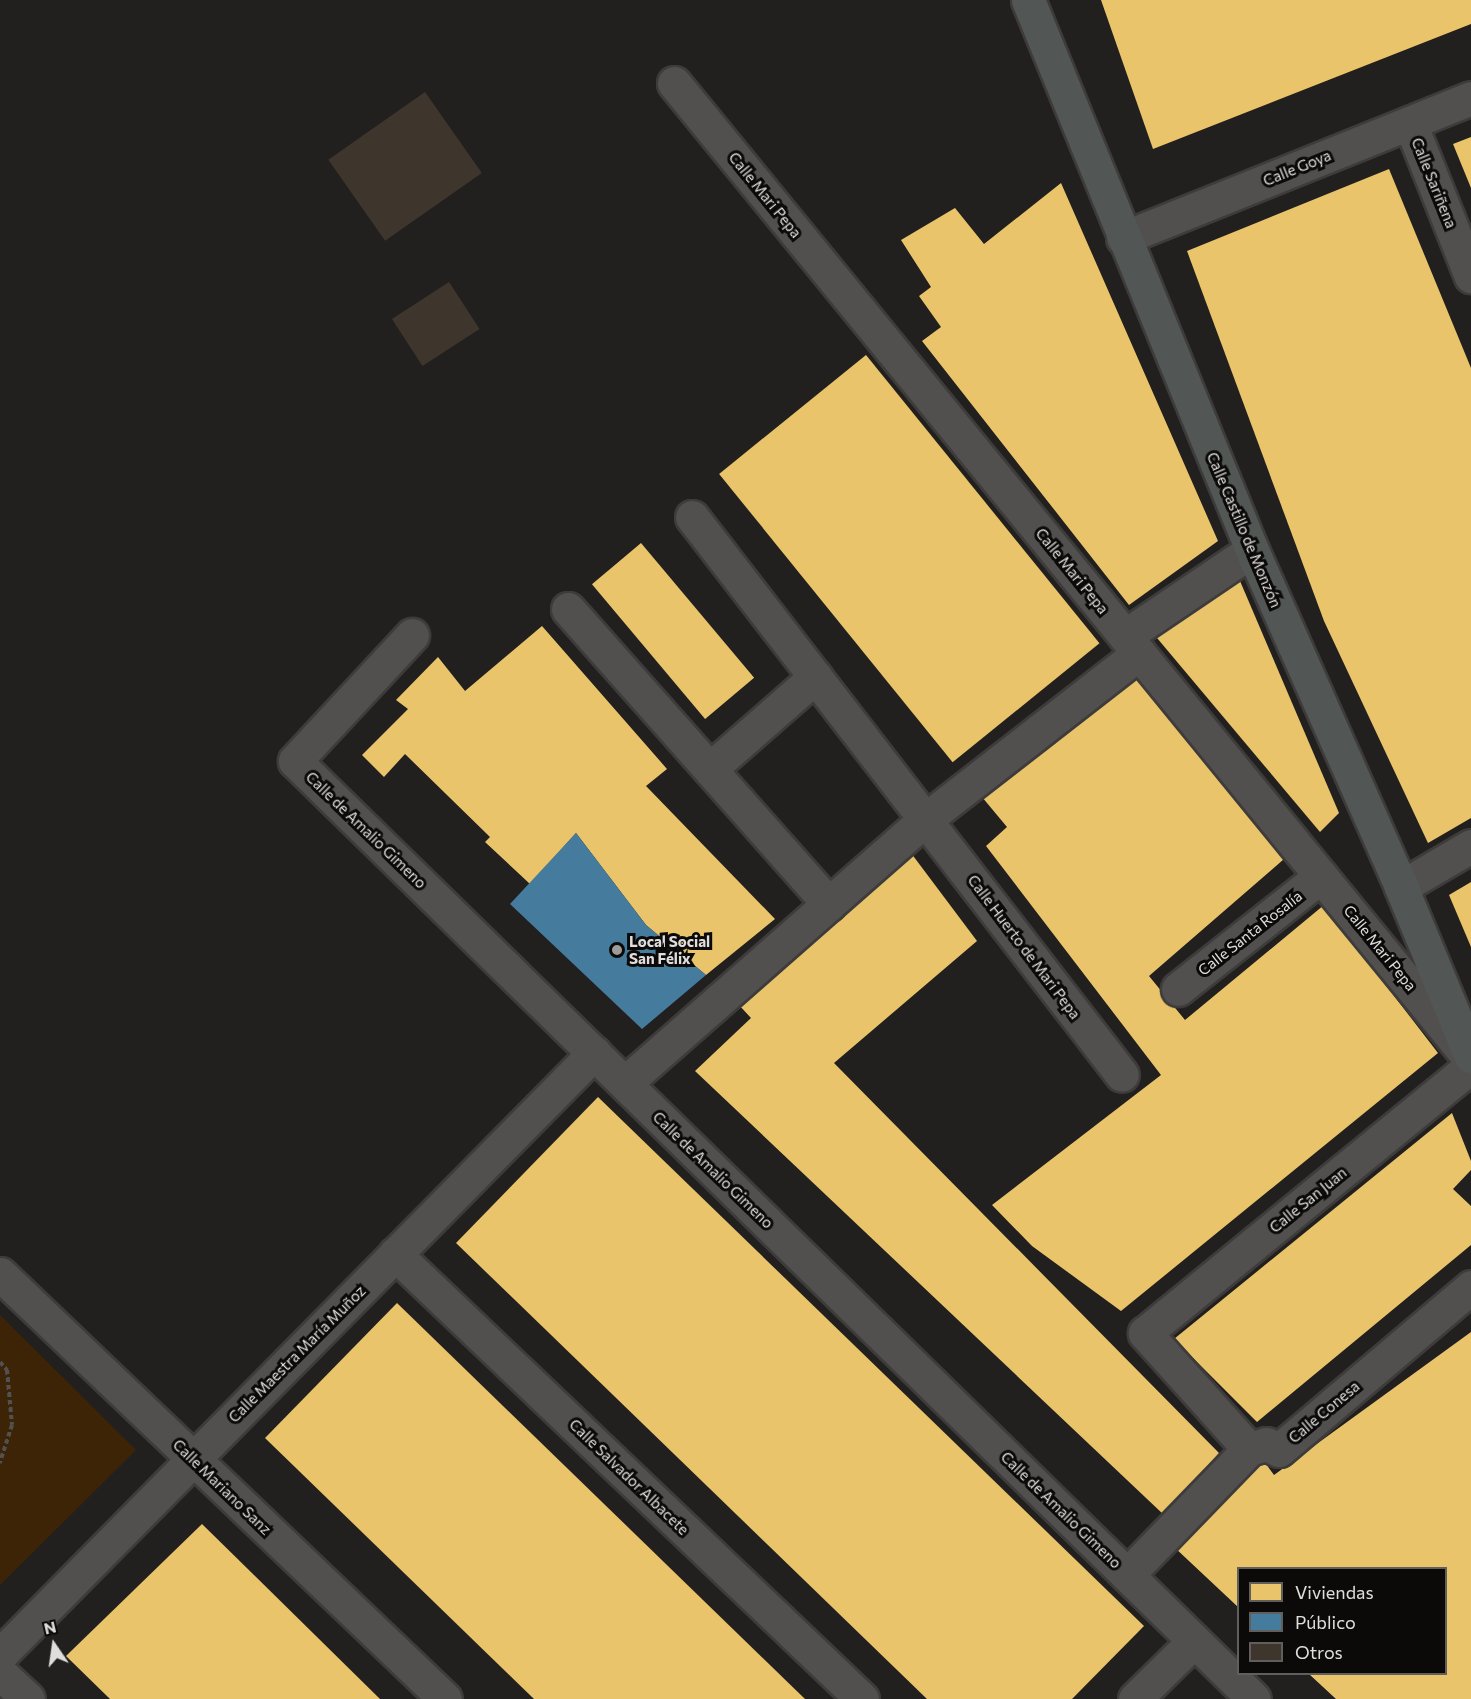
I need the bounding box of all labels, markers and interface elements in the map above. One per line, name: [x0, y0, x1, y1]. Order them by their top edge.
street label: Calle Sariñena: [1408, 135, 1460, 231]
street label: Calle Goya: [1260, 146, 1334, 190]
street label: Calle Mari Pepa: [725, 149, 805, 241]
street label: Calle Castillo de Monzón: [1203, 450, 1285, 610]
street label: Calle Mari Pepa: [1032, 525, 1112, 617]
street label: Calle de Amalio Gimeno: [302, 768, 430, 892]
street label: Calle Huerto de Mari Pepa: [964, 871, 1084, 1023]
street label: Calle Santa Rosalía: [1194, 887, 1306, 979]
street label: Calle Mari Pepa: [1340, 902, 1420, 994]
place label: Local Social San Félix: [629, 932, 710, 967]
marker: Local Social San Félix: [610, 943, 624, 957]
street label: Calle de Amalio Gimeno: [649, 1108, 777, 1232]
street label: Calle San Juan: [1266, 1163, 1350, 1237]
street label: Calle Maestra María Muñoz: [225, 1282, 369, 1426]
street label: Calle Conesa: [1285, 1377, 1363, 1447]
street label: Calle Salvador Albacete: [566, 1415, 692, 1539]
street label: Calle Mariano Sanz: [169, 1436, 275, 1538]
street label: Calle de Amalio Gimeno: [997, 1448, 1125, 1572]
legend: [1237, 1567, 1447, 1675]
text: Viviendas: [1295, 1581, 1374, 1603]
text: Público: [1295, 1611, 1356, 1633]
north arrow: [24, 1615, 84, 1675]
text: N: [42, 1616, 58, 1638]
text: Otros: [1295, 1641, 1343, 1663]

